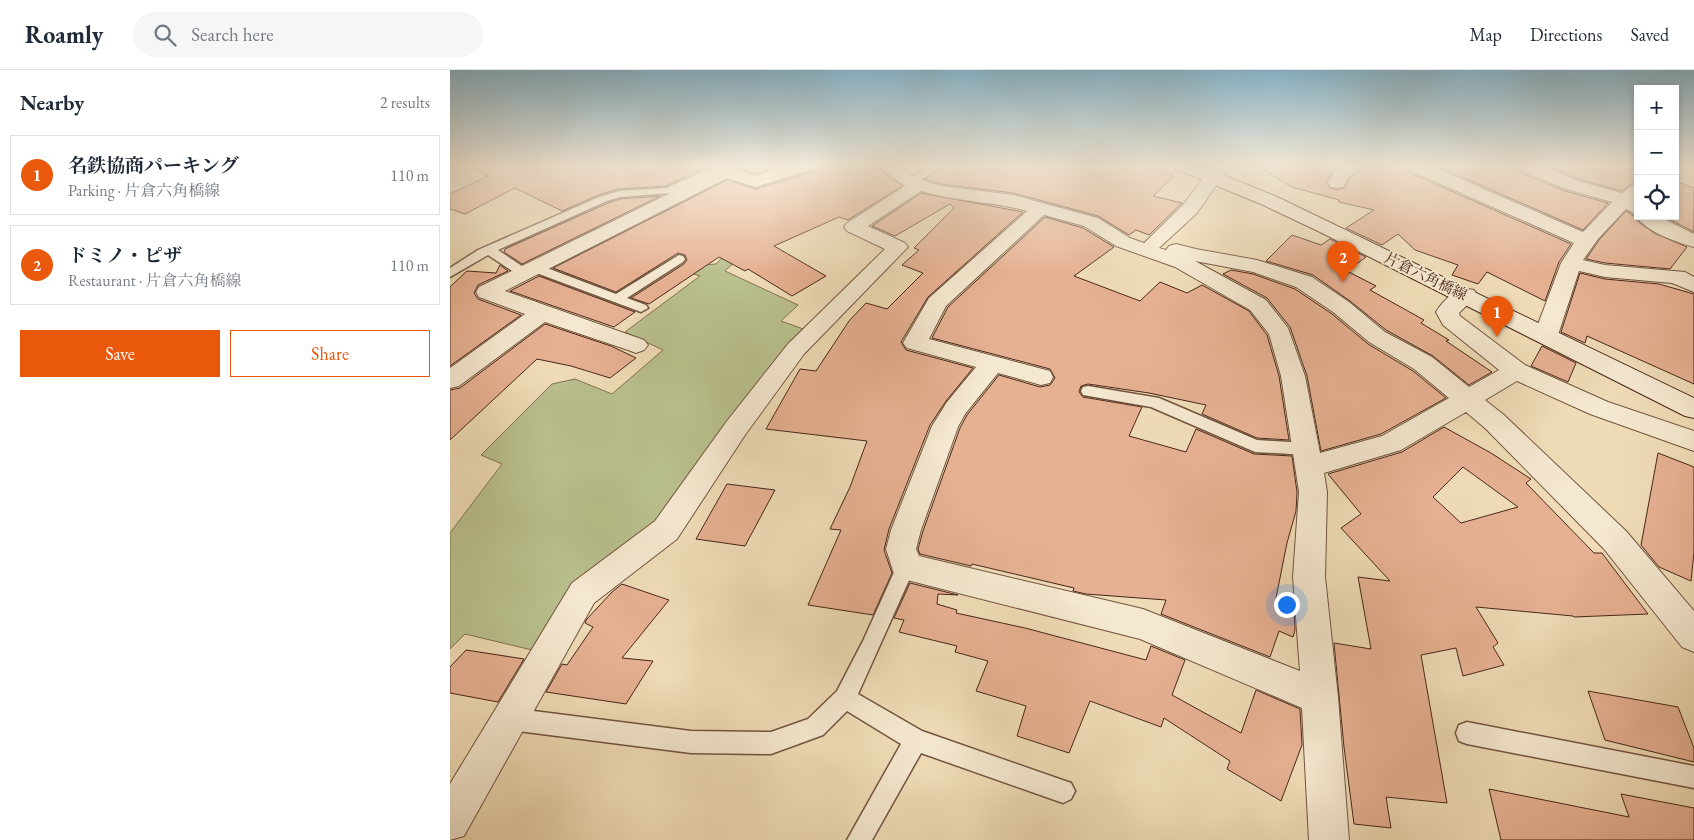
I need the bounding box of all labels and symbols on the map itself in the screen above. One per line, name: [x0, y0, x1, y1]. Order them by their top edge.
pin: 2: [1327, 241, 1359, 282]
street label: 片倉六角橋線: [1381, 248, 1471, 304]
pin: 1: [1481, 296, 1513, 337]
your location: [1274, 592, 1300, 618]

